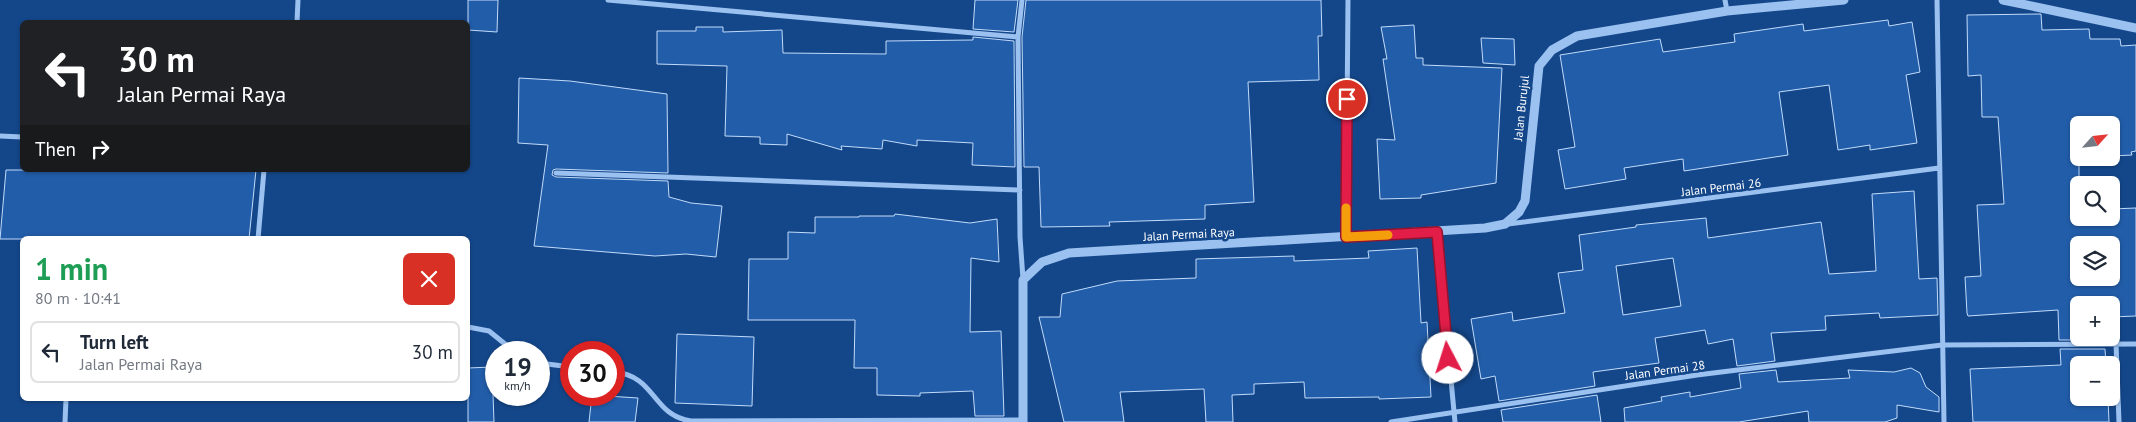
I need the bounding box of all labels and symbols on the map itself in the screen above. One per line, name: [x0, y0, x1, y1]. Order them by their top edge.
street label: Jalan Burujul: [1510, 74, 1532, 143]
pin: [1326, 78, 1368, 120]
north arrow: [2070, 116, 2120, 166]
street label: Jalan Permai 26: [1679, 175, 1762, 199]
street label: Jalan Permai Raya: [1142, 224, 1235, 244]
position arrow: [1421, 331, 1473, 383]
speed limit sign: 30: [560, 341, 625, 406]
street label: Jalan Permai 28: [1623, 357, 1706, 383]

